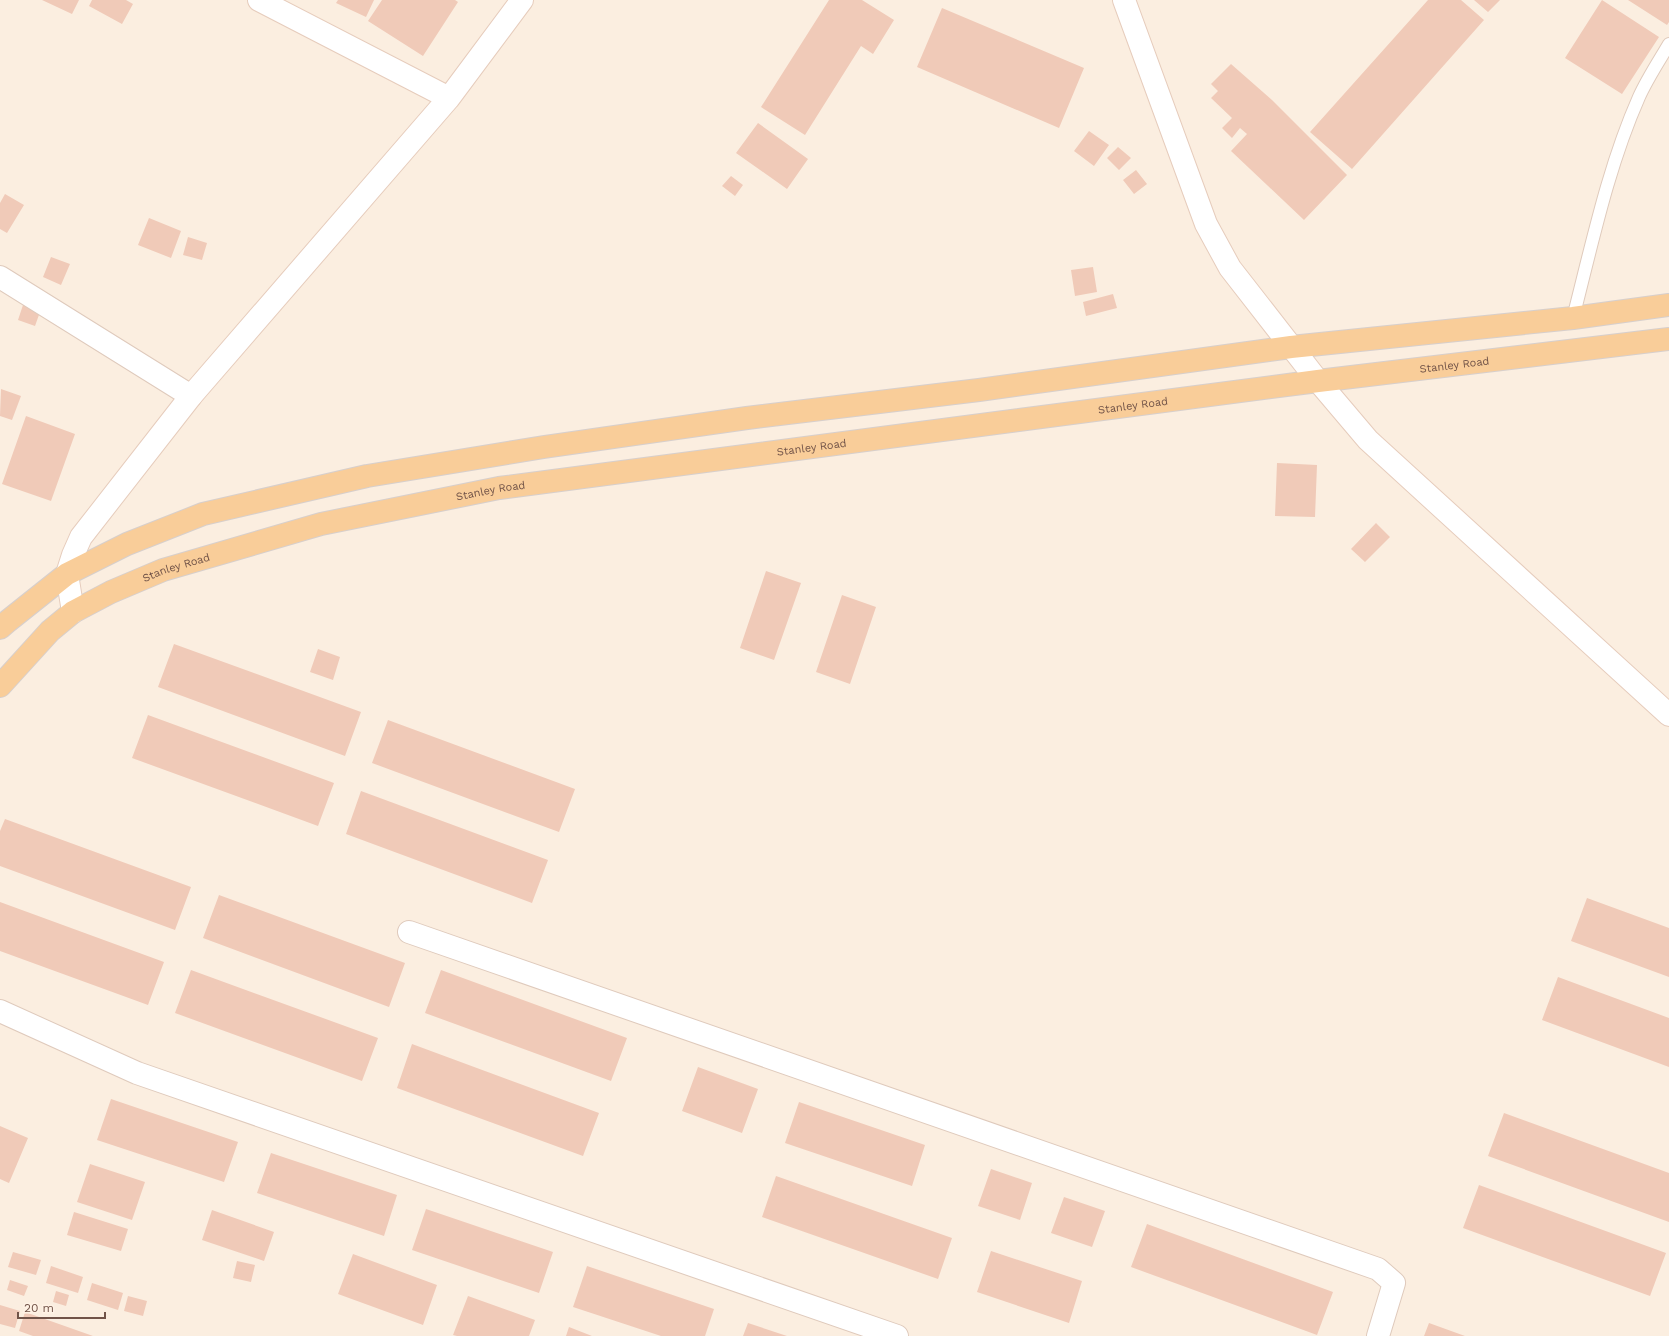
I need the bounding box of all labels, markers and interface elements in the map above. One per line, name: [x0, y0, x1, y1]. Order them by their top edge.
street label: Stanley Road: [1419, 355, 1490, 376]
street label: Stanley Road: [1097, 395, 1169, 417]
street label: Stanley Road: [776, 437, 847, 459]
street label: Stanley Road: [455, 479, 526, 504]
street label: Stanley Road: [141, 551, 212, 585]
scale bar: [18, 1294, 105, 1320]
text: 20 m: [24, 1301, 54, 1315]

